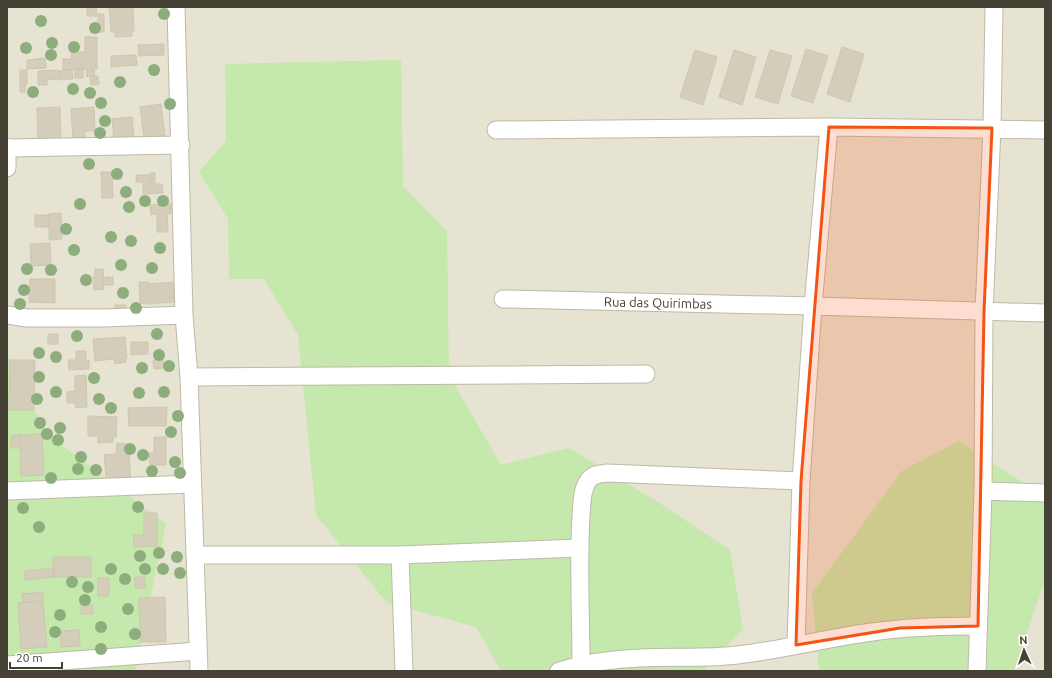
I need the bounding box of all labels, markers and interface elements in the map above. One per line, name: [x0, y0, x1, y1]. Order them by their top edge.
street label: Rua das Quirimbas: [604, 294, 713, 311]
north arrow: [1004, 630, 1044, 670]
text: N: [1019, 634, 1028, 646]
scale bar: [10, 644, 62, 670]
text: 20 m: [16, 651, 43, 664]

